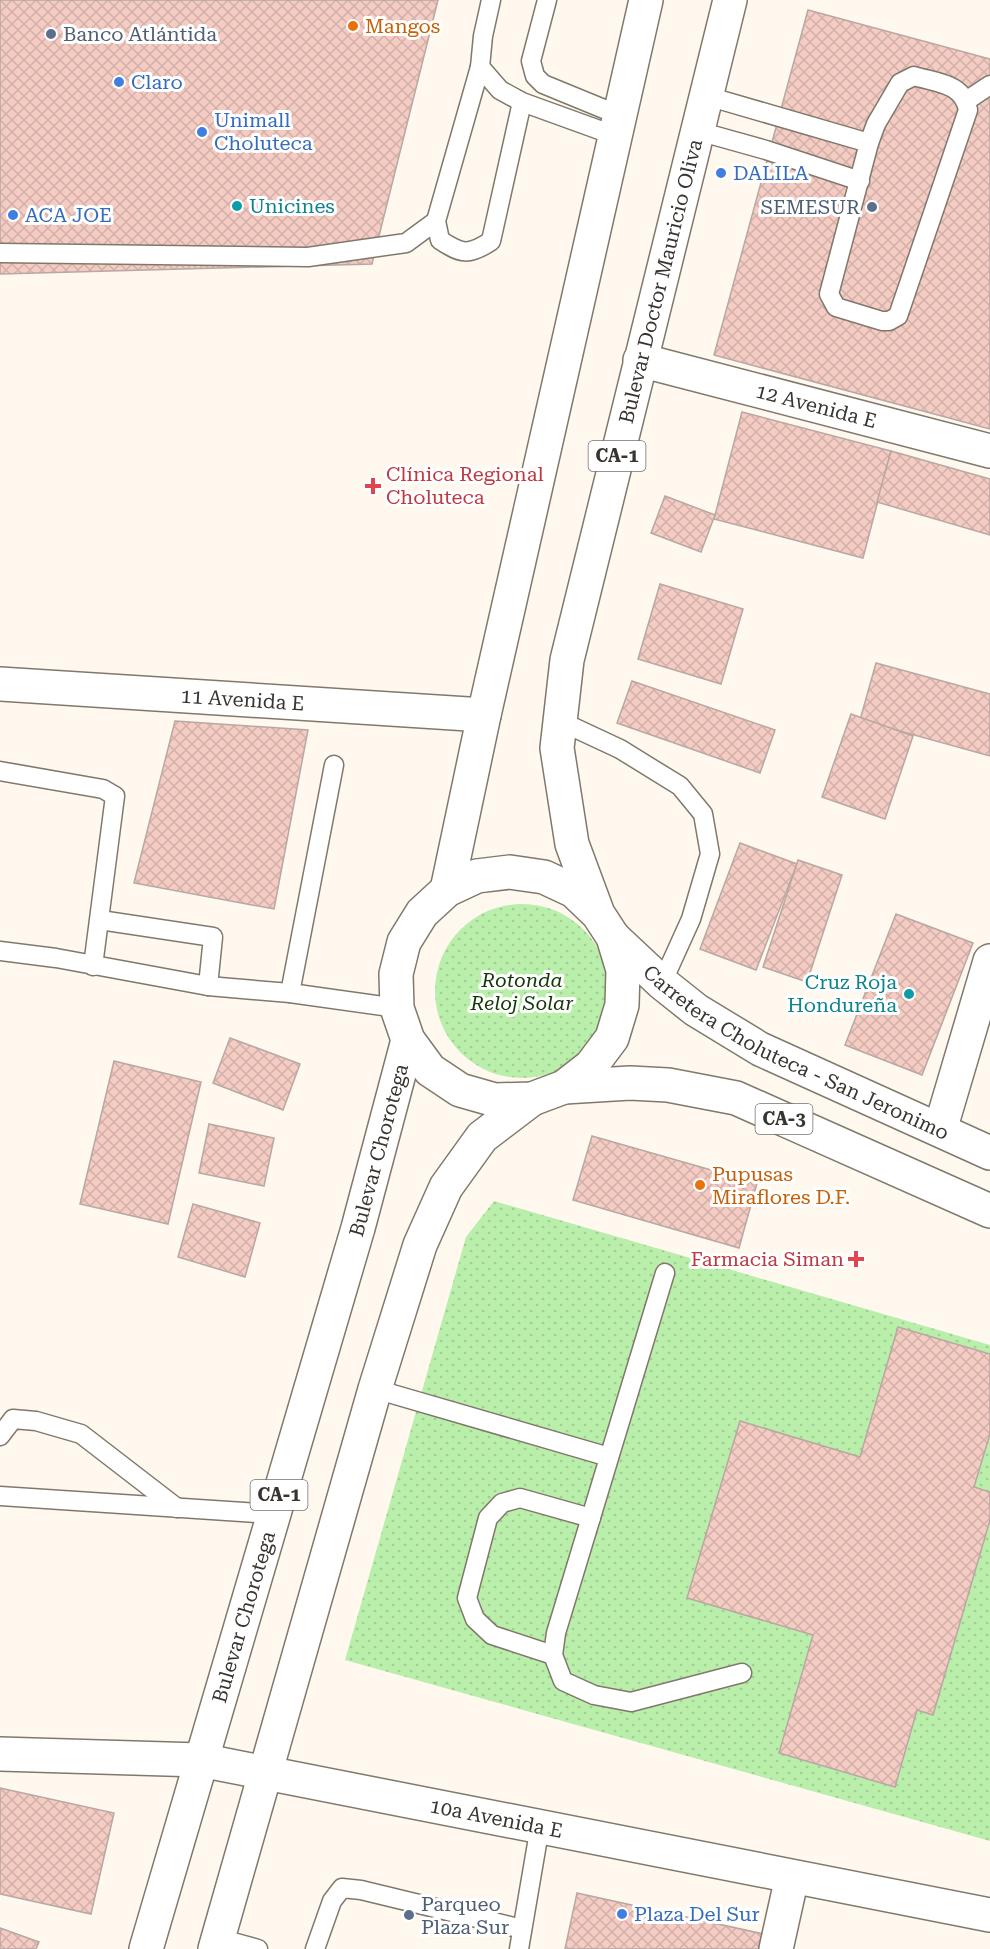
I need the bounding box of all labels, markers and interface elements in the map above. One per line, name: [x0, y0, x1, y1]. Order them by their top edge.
place label: Mangos: [365, 14, 440, 38]
marker: Mangos: [346, 19, 360, 33]
place label: Banco Atlántida: [63, 22, 217, 46]
marker: Banco Atlántida: [44, 27, 58, 41]
place label: Claro: [131, 70, 183, 94]
marker: Claro: [112, 75, 126, 89]
place label: Unimall Choluteca: [214, 108, 313, 155]
marker: Unimall Choluteca: [195, 125, 209, 139]
street label: Bulevar Doctor Mauricio Oliva: [614, 137, 707, 426]
place label: DALILA: [733, 161, 808, 185]
marker: DALILA: [714, 166, 728, 180]
place label: Unicines: [249, 194, 335, 218]
place label: SEMESUR: [761, 195, 860, 219]
marker: Unicines: [230, 199, 244, 213]
marker: SEMESUR: [865, 200, 879, 214]
place label: ACA JOE: [25, 203, 112, 227]
marker: ACA JOE: [6, 208, 20, 222]
street label: 12 Avenida E: [753, 379, 879, 433]
road number: CA-1: [588, 441, 646, 471]
place label: Clínica Regional Choluteca: [386, 462, 544, 509]
marker: Clínica Regional Choluteca: [364, 477, 382, 495]
street label: 11 Avenida E: [180, 684, 305, 715]
street label: Carretera Choluteca - San Jeronimo: [638, 960, 953, 1145]
park label: Rotonda Reloj Solar: [469, 968, 574, 1015]
place label: Cruz Roja Hondureña: [787, 970, 897, 1017]
marker: Cruz Roja Hondureña: [902, 987, 916, 1001]
street label: Bulevar Chorotega: [344, 1061, 413, 1240]
road number: CA-3: [756, 1104, 812, 1134]
place label: Pupusas Miraflores D.F.: [712, 1162, 850, 1209]
marker: Pupusas Miraflores D.F.: [693, 1178, 707, 1192]
place label: Farmacia Siman: [691, 1247, 844, 1271]
marker: Farmacia Siman: [849, 1252, 863, 1266]
road number: CA-1: [250, 1480, 308, 1510]
street label: Bulevar Chorotega: [207, 1528, 280, 1706]
street label: 10a Avenida E: [428, 1793, 565, 1843]
place label: Parqueo Plaza Sur: [421, 1892, 509, 1939]
place label: Plaza Del Sur: [634, 1902, 760, 1926]
marker: Plaza Del Sur: [615, 1907, 629, 1921]
marker: Parqueo Plaza Sur: [402, 1908, 416, 1922]

